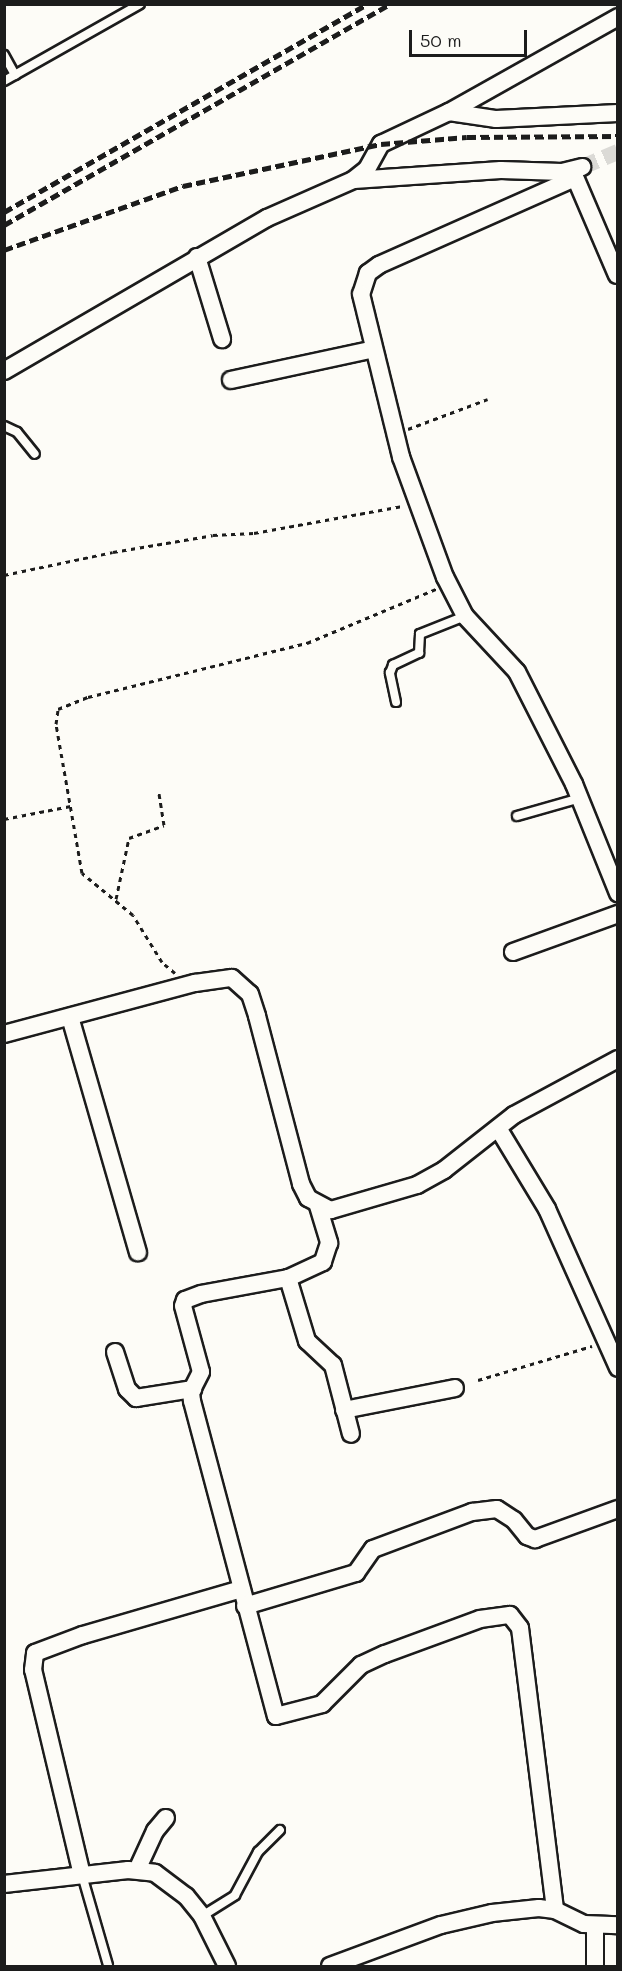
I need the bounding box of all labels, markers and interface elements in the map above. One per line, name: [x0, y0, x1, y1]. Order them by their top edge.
scale bar: [412, 18, 530, 56]
text: 50 m: [420, 28, 462, 52]

